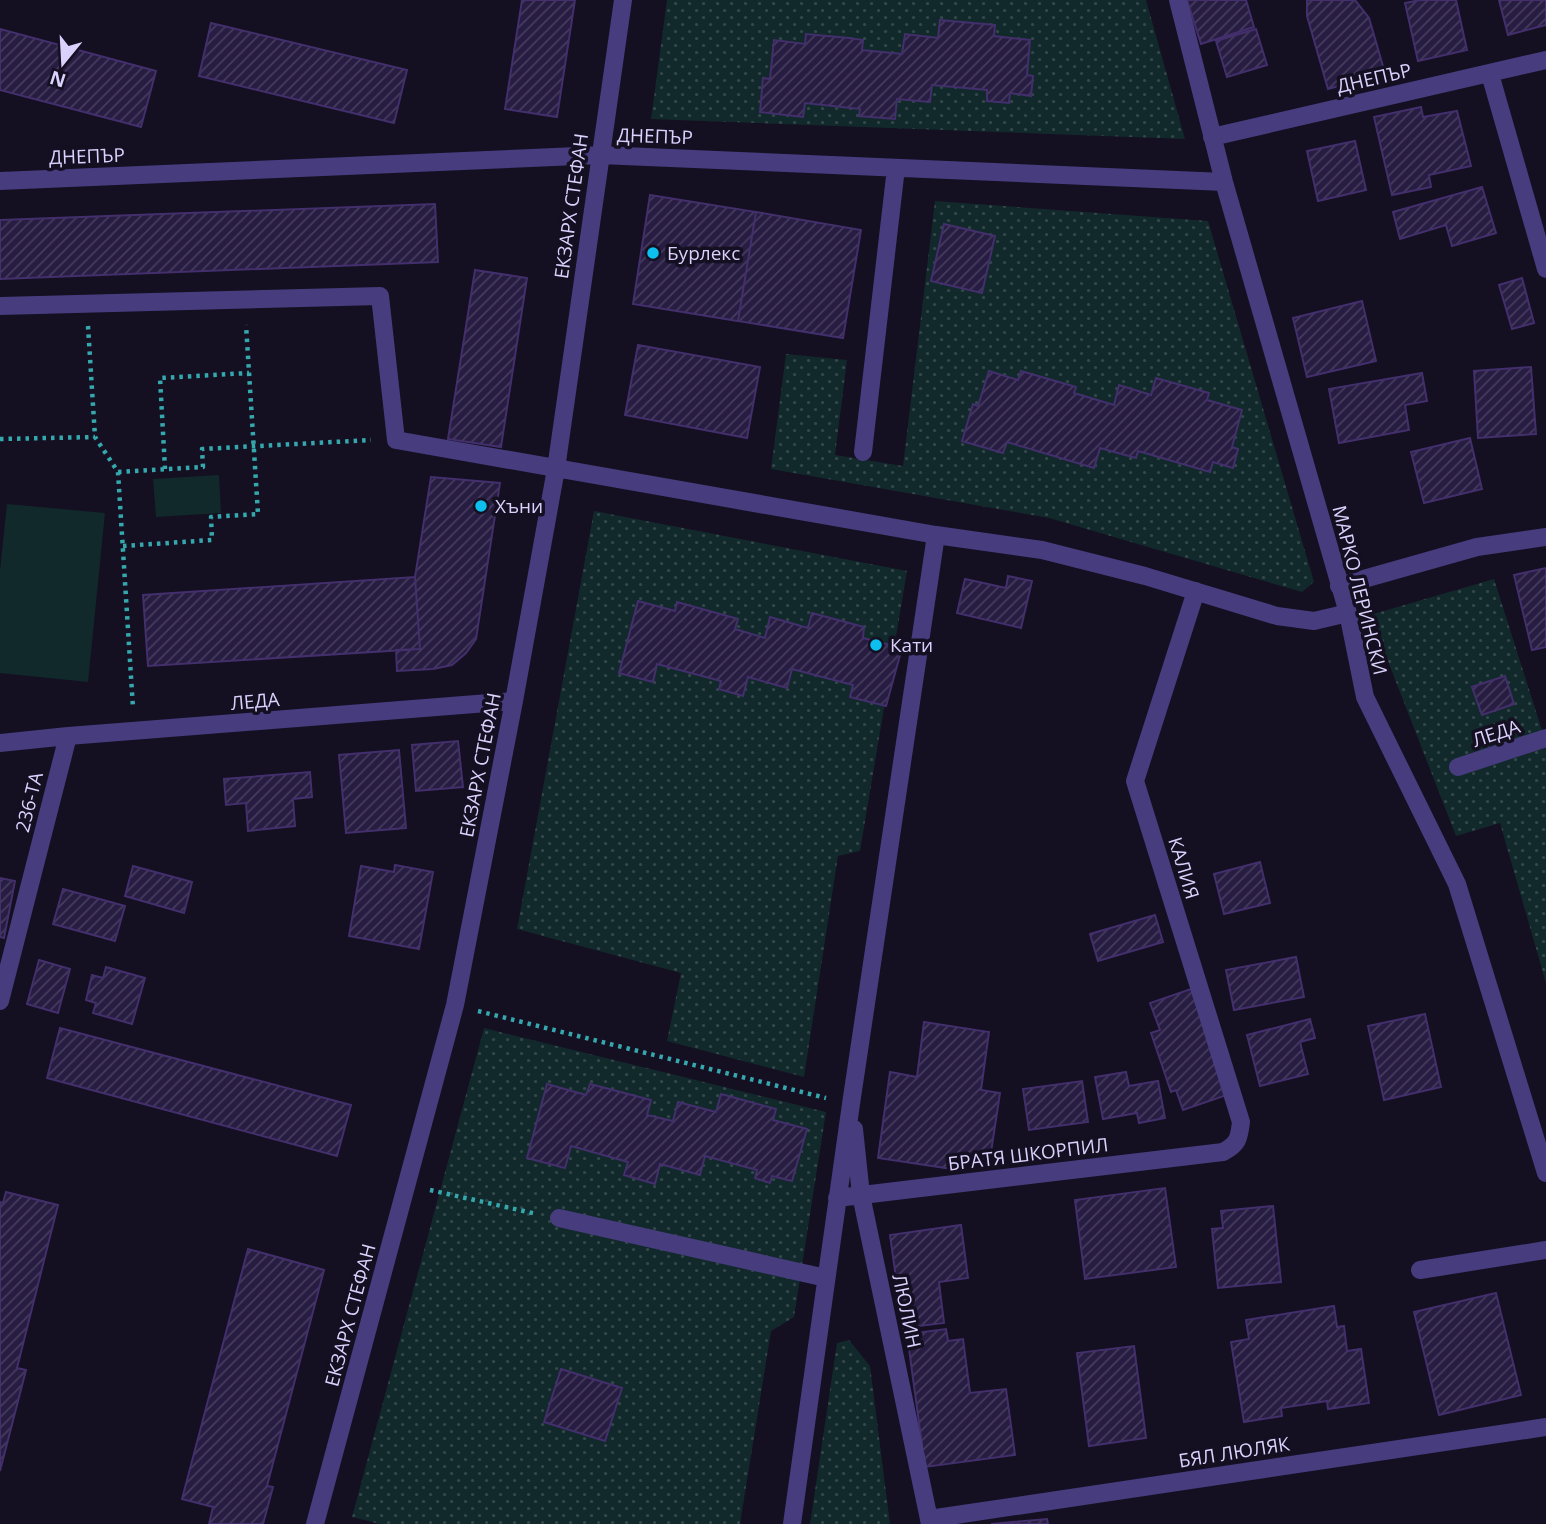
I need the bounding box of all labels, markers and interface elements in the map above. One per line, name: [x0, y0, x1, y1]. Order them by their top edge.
north arrow: [28, 28, 98, 98]
street label: ДНЕПЪР: [1334, 57, 1414, 99]
text: N: [46, 64, 69, 94]
street label: ДНЕПЪР: [617, 122, 693, 150]
street label: ЕКЗАРХ СТЕФАН: [548, 132, 594, 280]
street label: ДНЕПЪР: [49, 142, 125, 170]
place label: Бурлекс: [667, 240, 740, 266]
marker: Бурлекс: [645, 245, 661, 261]
place label: Хъни: [495, 493, 543, 519]
marker: Хъни: [473, 498, 489, 514]
street label: МАРКО ЛЕРИНСКИ: [1326, 503, 1394, 677]
place label: Кати: [890, 632, 933, 658]
marker: Кати: [868, 637, 884, 653]
street label: ЛЕДА: [229, 686, 281, 716]
street label: ЕКЗАРХ СТЕФАН: [453, 691, 507, 839]
street label: ЛЕДА: [1469, 713, 1523, 753]
street label: 236-ТА: [9, 769, 49, 835]
street label: КАЛИЯ: [1162, 834, 1206, 902]
street label: БРАТЯ ШКОРПИЛ: [946, 1131, 1110, 1177]
street label: ЕКЗАРХ СТЕФАН: [318, 1241, 382, 1389]
street label: ЛЮЛИН: [886, 1272, 928, 1350]
street label: БЯЛ ЛЮЛЯК: [1177, 1430, 1292, 1474]

